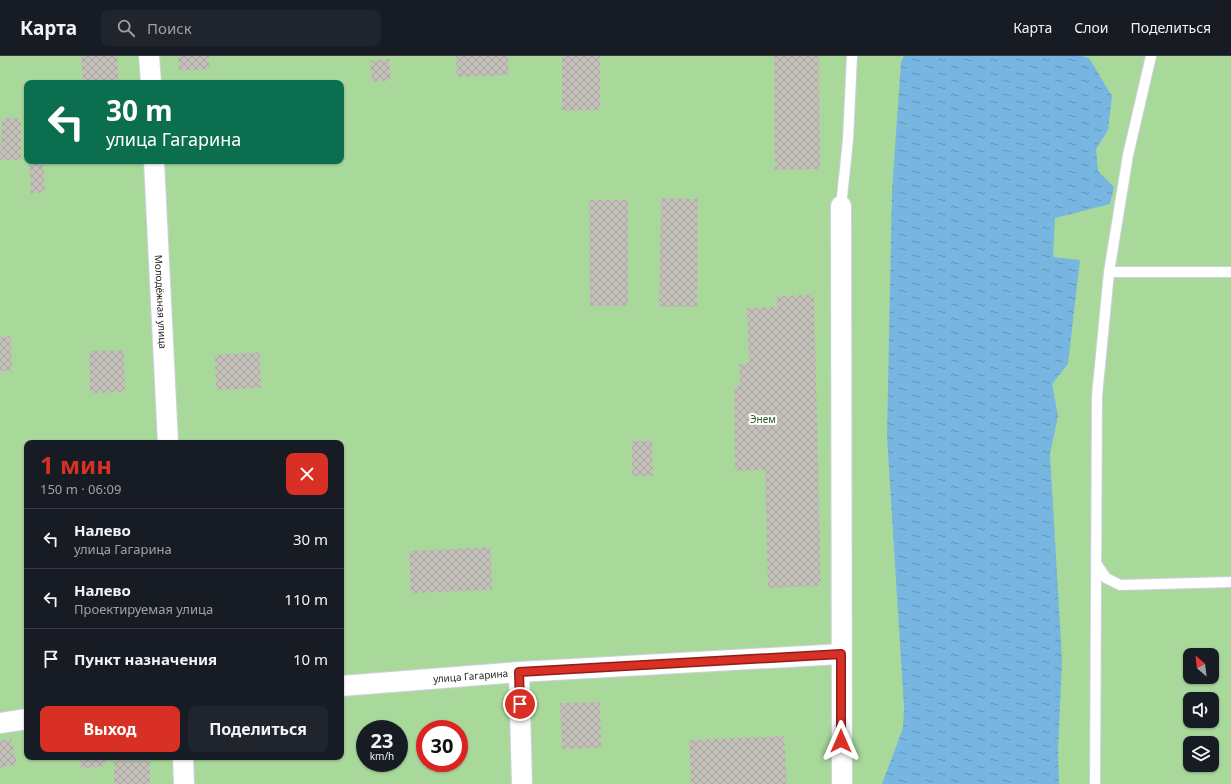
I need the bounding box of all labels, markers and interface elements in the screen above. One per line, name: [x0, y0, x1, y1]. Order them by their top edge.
search box: [101, 10, 381, 46]
text: Карта: [20, 15, 77, 41]
icon: search: [115, 17, 137, 39]
text: Поиск: [147, 18, 192, 38]
text: Карта: [1013, 18, 1052, 37]
text: Слои: [1074, 18, 1108, 37]
text: Поделиться: [1130, 18, 1211, 37]
text: 30 m: [106, 91, 173, 129]
icon: left: [40, 96, 92, 148]
text: улица Гагарина: [106, 127, 241, 151]
street label: Молодёжная улица: [152, 254, 170, 349]
park label: Энем: [750, 412, 776, 426]
text: 1 мин: [40, 448, 112, 481]
button: close: [286, 453, 328, 495]
text: 150 m · 06:09: [40, 480, 121, 498]
text: Налево: [74, 520, 131, 540]
icon: left: [40, 528, 62, 550]
text: 30 m: [293, 529, 328, 549]
text: улица Гагарина: [74, 540, 172, 558]
text: Налево: [74, 580, 131, 600]
icon: left: [40, 588, 62, 610]
text: 110 m: [284, 589, 328, 609]
text: Проектируемая улица: [74, 600, 213, 618]
icon: arrive: [40, 648, 62, 670]
north arrow: [1183, 648, 1219, 684]
map controls: [1183, 648, 1219, 772]
text: Пункт назначения: [74, 649, 217, 669]
text: 10 m: [293, 649, 328, 669]
street label: улица Гагарина: [433, 666, 509, 686]
pin: [503, 687, 537, 721]
button: sound: [1183, 692, 1219, 728]
icon: arrive: [509, 693, 531, 715]
button: Выход: [40, 706, 180, 752]
button: Поделиться: [188, 706, 328, 752]
speed limit sign: 30: [416, 720, 468, 772]
position arrow: [820, 720, 862, 762]
text: 23: [371, 727, 393, 754]
button: layers: [1183, 736, 1219, 772]
text: km/h: [370, 749, 394, 763]

